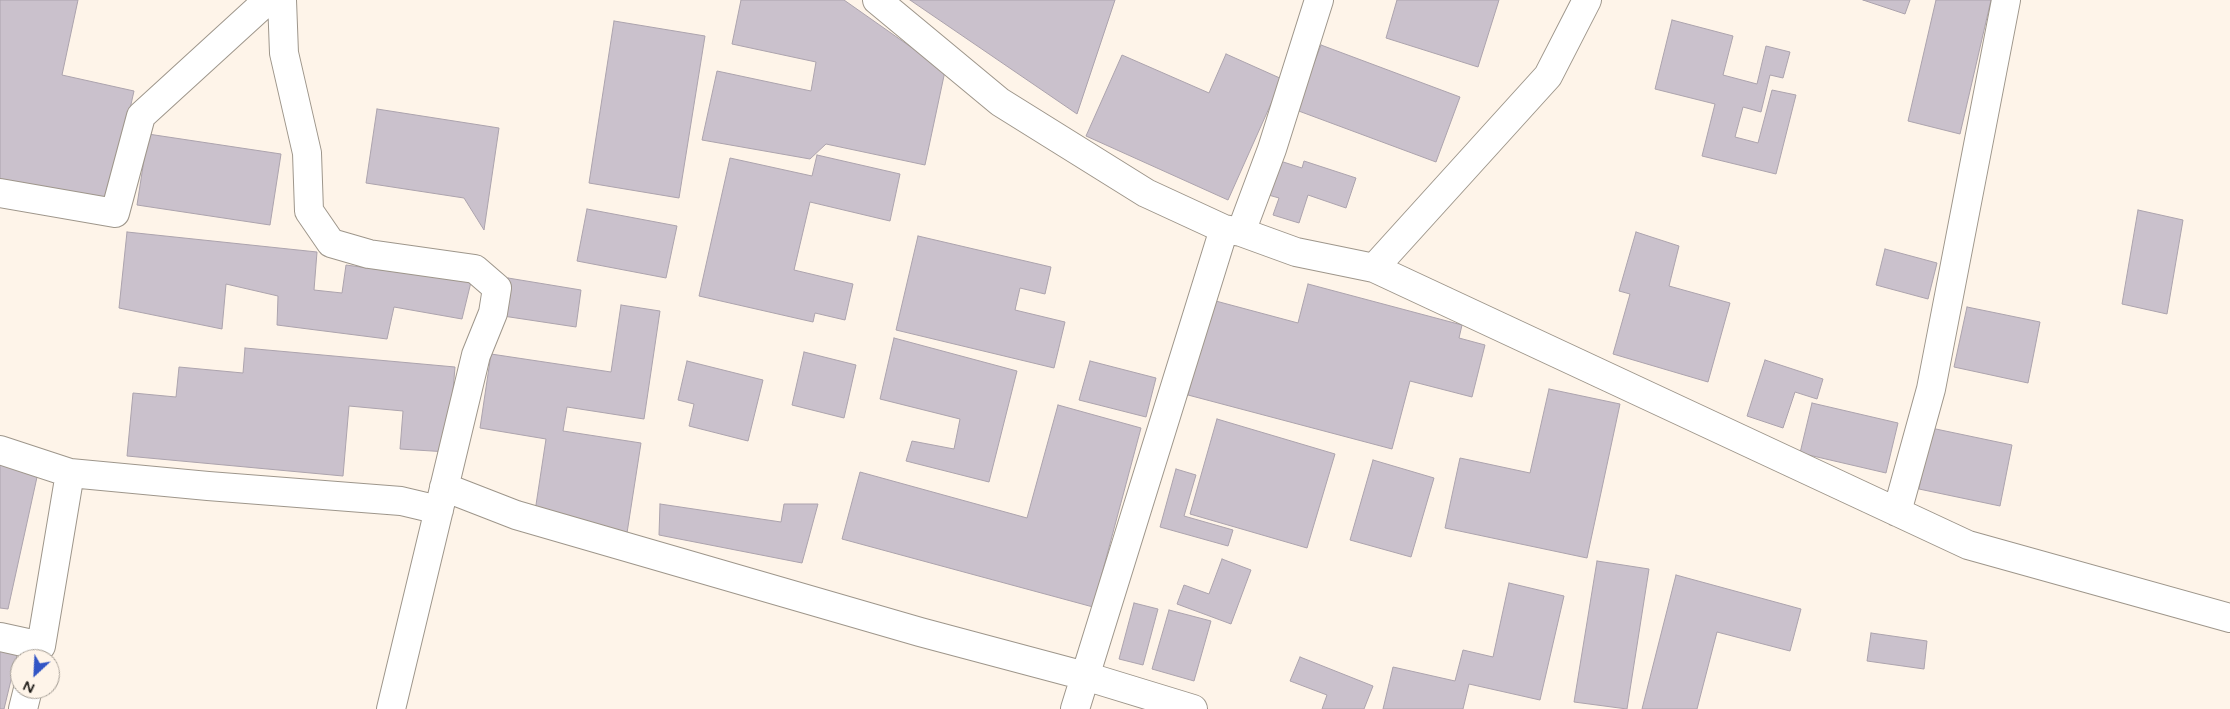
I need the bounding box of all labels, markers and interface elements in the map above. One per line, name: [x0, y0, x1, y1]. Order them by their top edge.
north arrow: [10, 649, 60, 699]
text: N: [20, 677, 38, 697]

